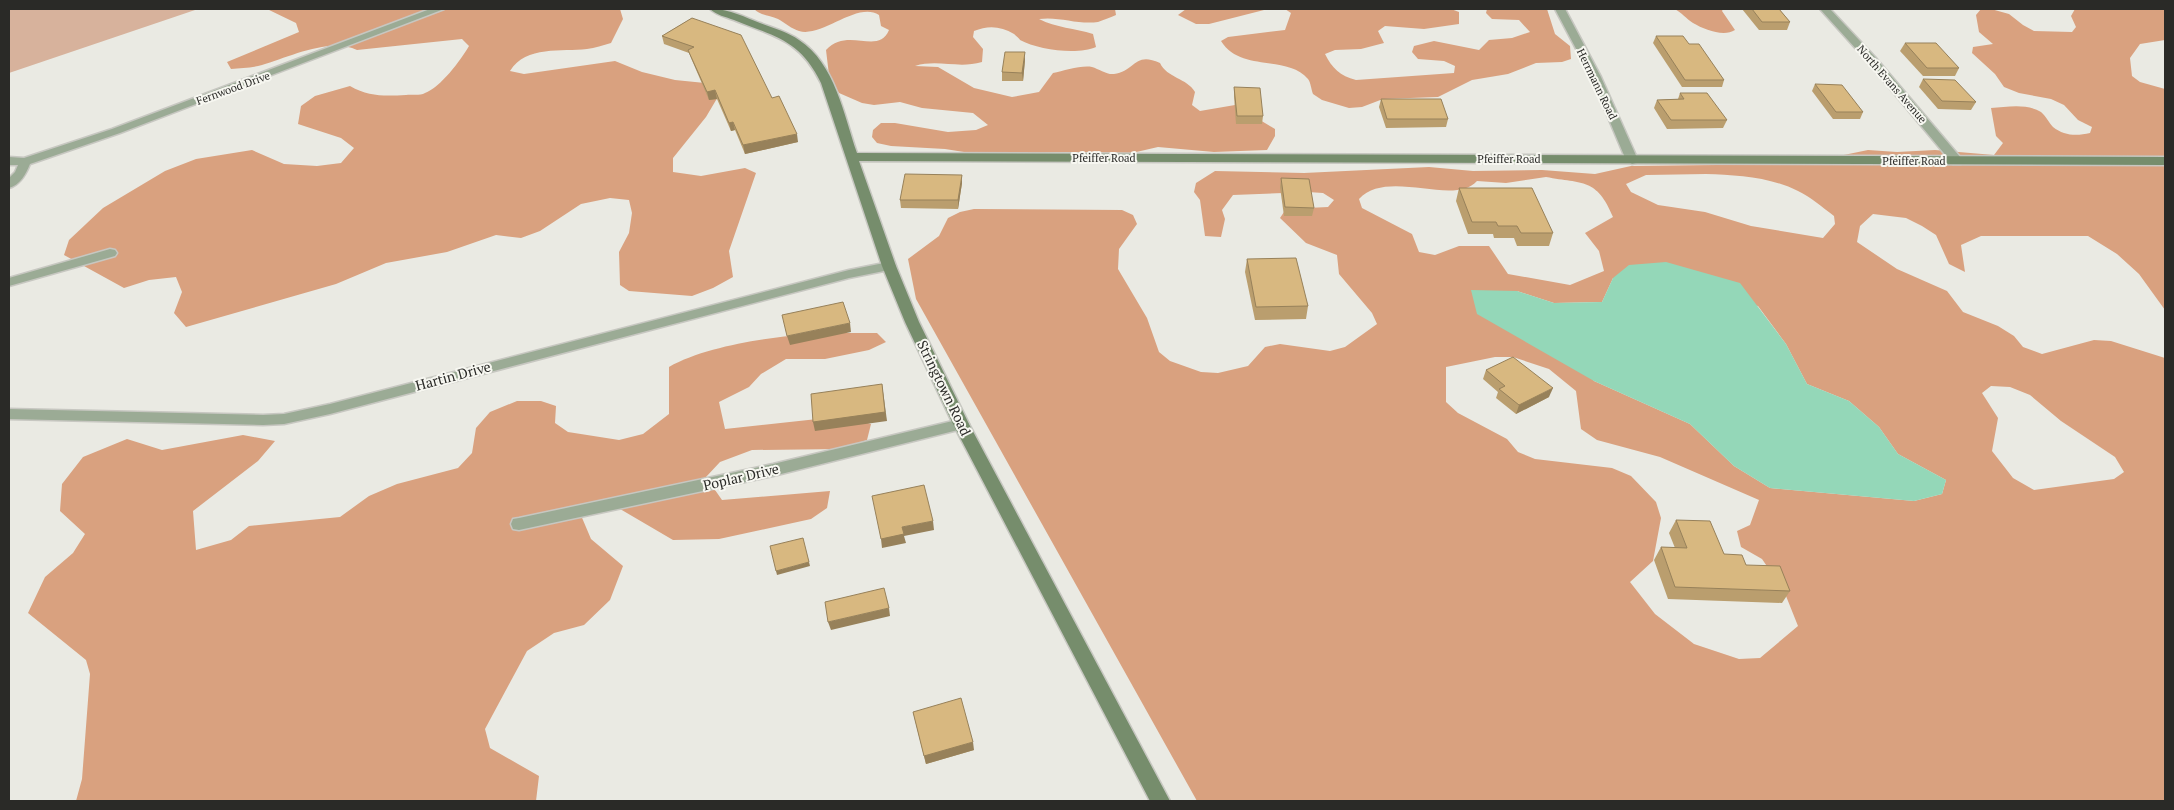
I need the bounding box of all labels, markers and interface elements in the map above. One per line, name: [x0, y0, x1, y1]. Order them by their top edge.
street label: North Evans Avenue: [1854, 42, 1930, 126]
street label: Herrmann Road: [1574, 46, 1620, 122]
street label: Fernwood Drive: [194, 68, 272, 108]
street label: Pfeiffer Road: [1072, 151, 1136, 165]
street label: Pfeiffer Road: [1477, 152, 1541, 166]
street label: Pfeiffer Road: [1882, 154, 1946, 168]
street label: Stringtown Road: [913, 337, 976, 439]
street label: Hartin Drive: [413, 356, 493, 395]
street label: Poplar Drive: [701, 459, 781, 494]

